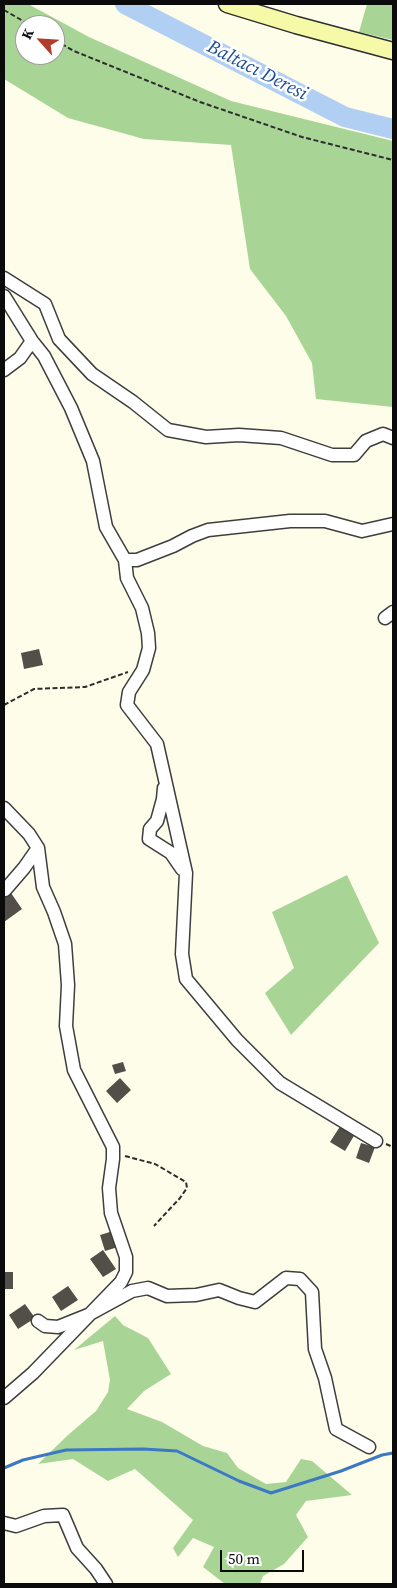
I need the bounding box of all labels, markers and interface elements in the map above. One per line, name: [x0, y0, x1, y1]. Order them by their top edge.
north arrow: [15, 15, 65, 65]
text: K: [16, 25, 39, 43]
water label: Baltacı Deresi: [203, 36, 311, 106]
scale bar: [222, 1540, 306, 1572]
text: 50 m: [228, 1548, 260, 1569]

